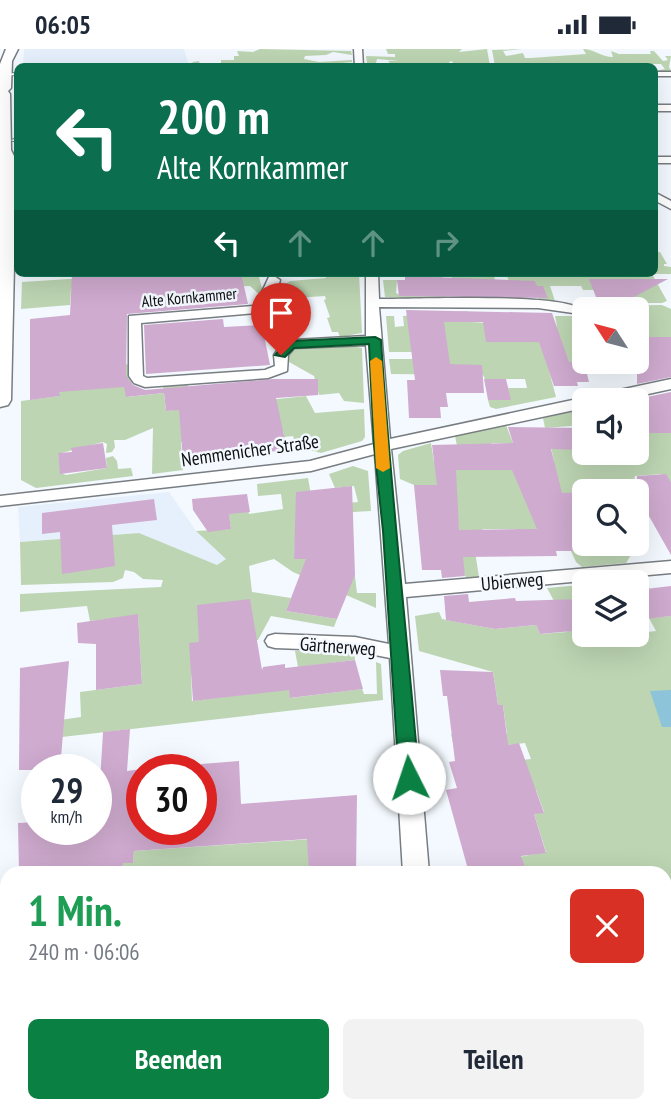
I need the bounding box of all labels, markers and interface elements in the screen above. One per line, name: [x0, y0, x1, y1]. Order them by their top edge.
text: 06:05: [35, 8, 91, 41]
text: 200 m: [157, 84, 270, 148]
icon: left: [42, 91, 133, 182]
text: Alte Kornkammer: [157, 146, 348, 188]
icon: left: [208, 224, 246, 262]
icon: ahead: [281, 224, 319, 262]
icon: ahead: [354, 224, 392, 262]
icon: right: [427, 224, 465, 262]
street label: Alte Kornkammer: [141, 283, 238, 311]
pin: [251, 283, 311, 355]
icon: arrive: [262, 294, 300, 332]
north arrow: [572, 297, 649, 375]
map controls: [572, 297, 649, 647]
button: sound: [572, 388, 649, 465]
street label: Nemmenicher Straße: [180, 428, 320, 472]
button: search: [572, 479, 649, 556]
street label: Ubierweg: [480, 566, 544, 596]
button: layers: [572, 570, 649, 647]
street label: Gärtnerweg: [299, 631, 377, 661]
position arrow: [372, 741, 446, 815]
speed limit sign: 30: [126, 754, 217, 845]
text: 29: [50, 767, 83, 813]
text: km/h: [51, 805, 82, 828]
text: 1 Min.: [28, 883, 122, 938]
button: close: [570, 889, 644, 963]
text: 240 m · 06:06: [28, 937, 140, 966]
button: Beenden: [28, 1019, 329, 1099]
button: Teilen: [343, 1019, 644, 1099]

